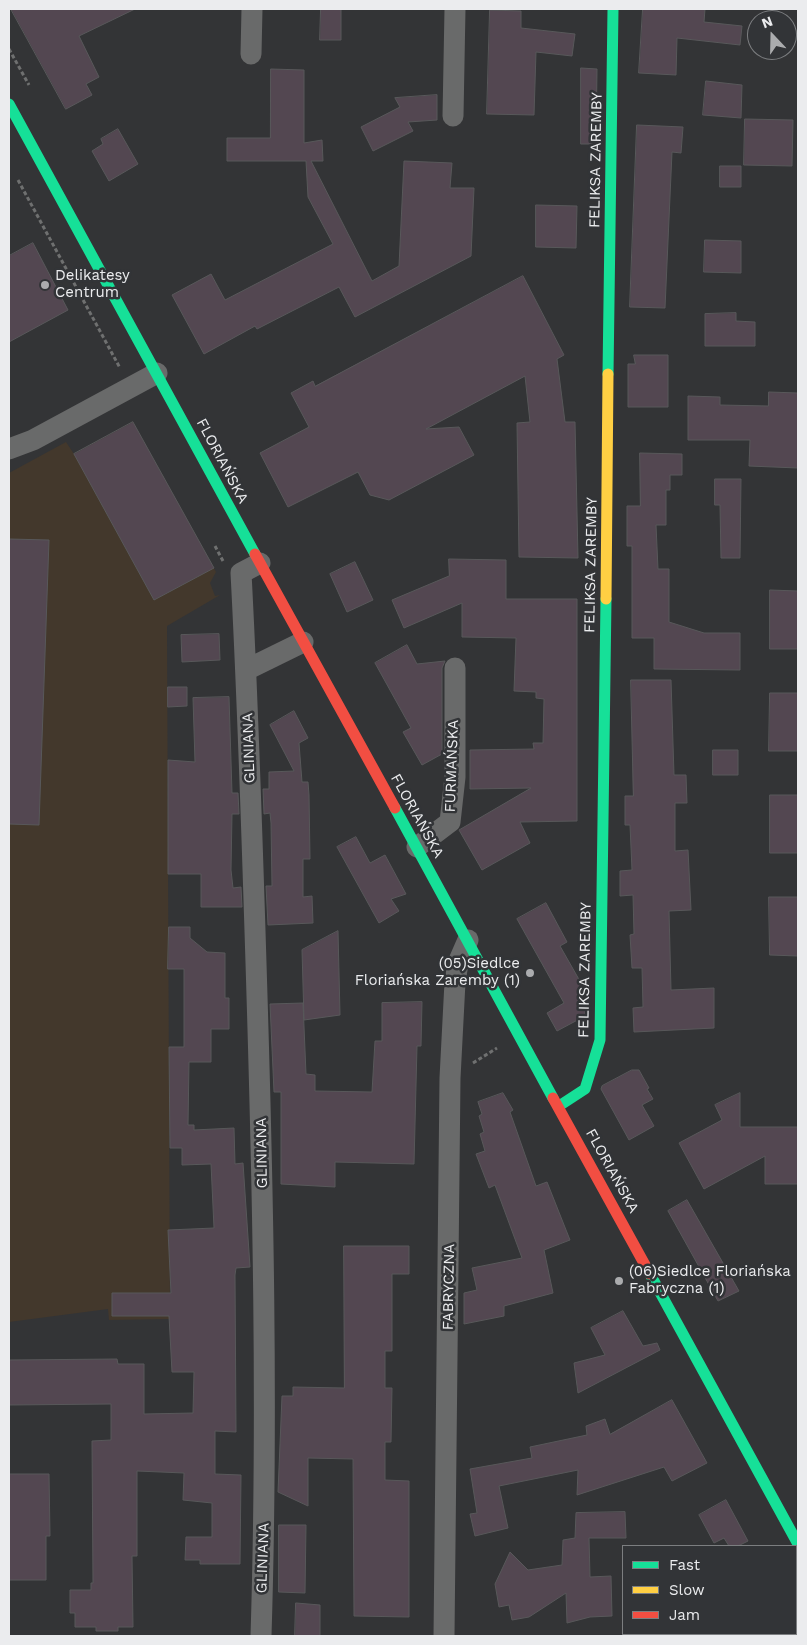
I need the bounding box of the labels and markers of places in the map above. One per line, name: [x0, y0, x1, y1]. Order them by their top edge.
place label: Delikatesy Centrum: [55, 267, 130, 302]
marker: Delikatesy Centrum: [39, 279, 51, 291]
place label: (05)Siedlce Floriańska Zaremby (1): [355, 955, 520, 990]
marker: (05)Siedlce Floriańska Zaremby (1): [524, 967, 536, 979]
place label: (06)Siedlce Floriańska Fabryczna (1): [629, 1263, 791, 1298]
marker: (06)Siedlce Floriańska Fabryczna (1): [613, 1275, 625, 1287]

